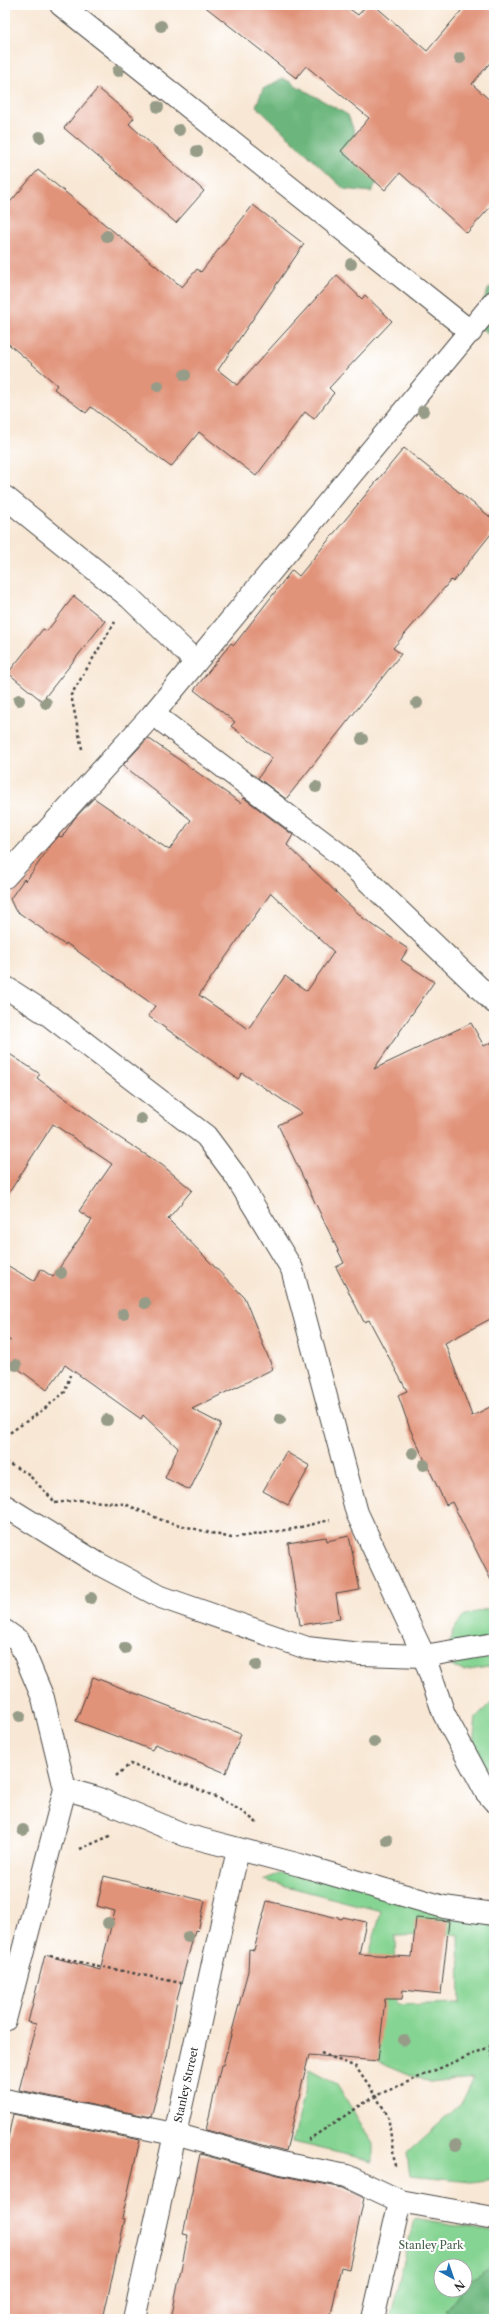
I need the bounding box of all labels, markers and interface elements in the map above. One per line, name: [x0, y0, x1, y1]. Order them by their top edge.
street label: Stanley Strreet: [171, 2045, 201, 2124]
park label: Stanley Park: [399, 2238, 464, 2252]
north arrow: [433, 2258, 473, 2298]
text: N: [451, 2277, 468, 2294]

